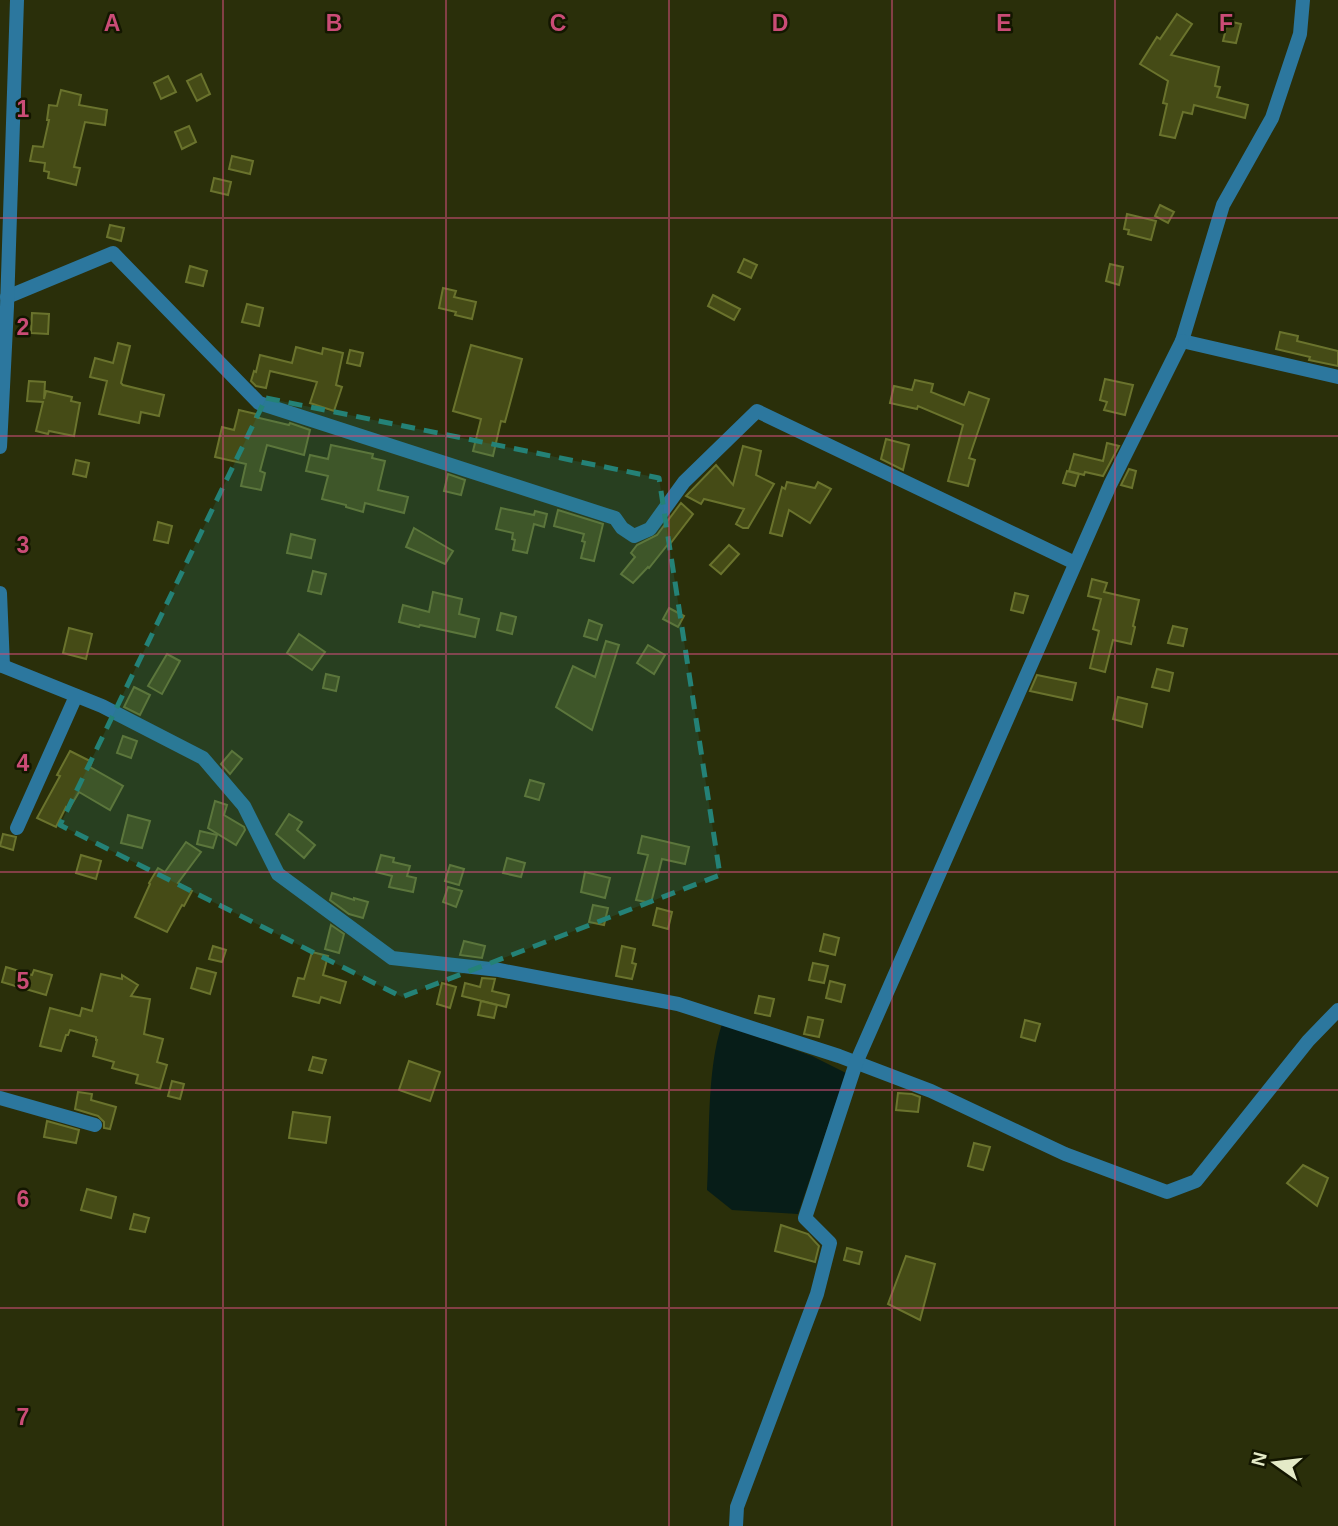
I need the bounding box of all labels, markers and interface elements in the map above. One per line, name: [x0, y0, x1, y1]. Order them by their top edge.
text: A: [104, 10, 120, 36]
text: B: [326, 10, 342, 36]
text: C: [550, 10, 566, 36]
text: D: [772, 10, 788, 36]
text: E: [996, 10, 1012, 36]
text: F: [1219, 10, 1233, 36]
text: 1: [17, 96, 30, 122]
text: 2: [17, 314, 29, 340]
text: 3: [17, 532, 29, 558]
text: 4: [17, 750, 30, 776]
text: 5: [17, 968, 30, 994]
text: 6: [17, 1186, 29, 1212]
text: 7: [17, 1404, 29, 1430]
north arrow: [1240, 1428, 1310, 1498]
text: N: [1247, 1450, 1271, 1468]

